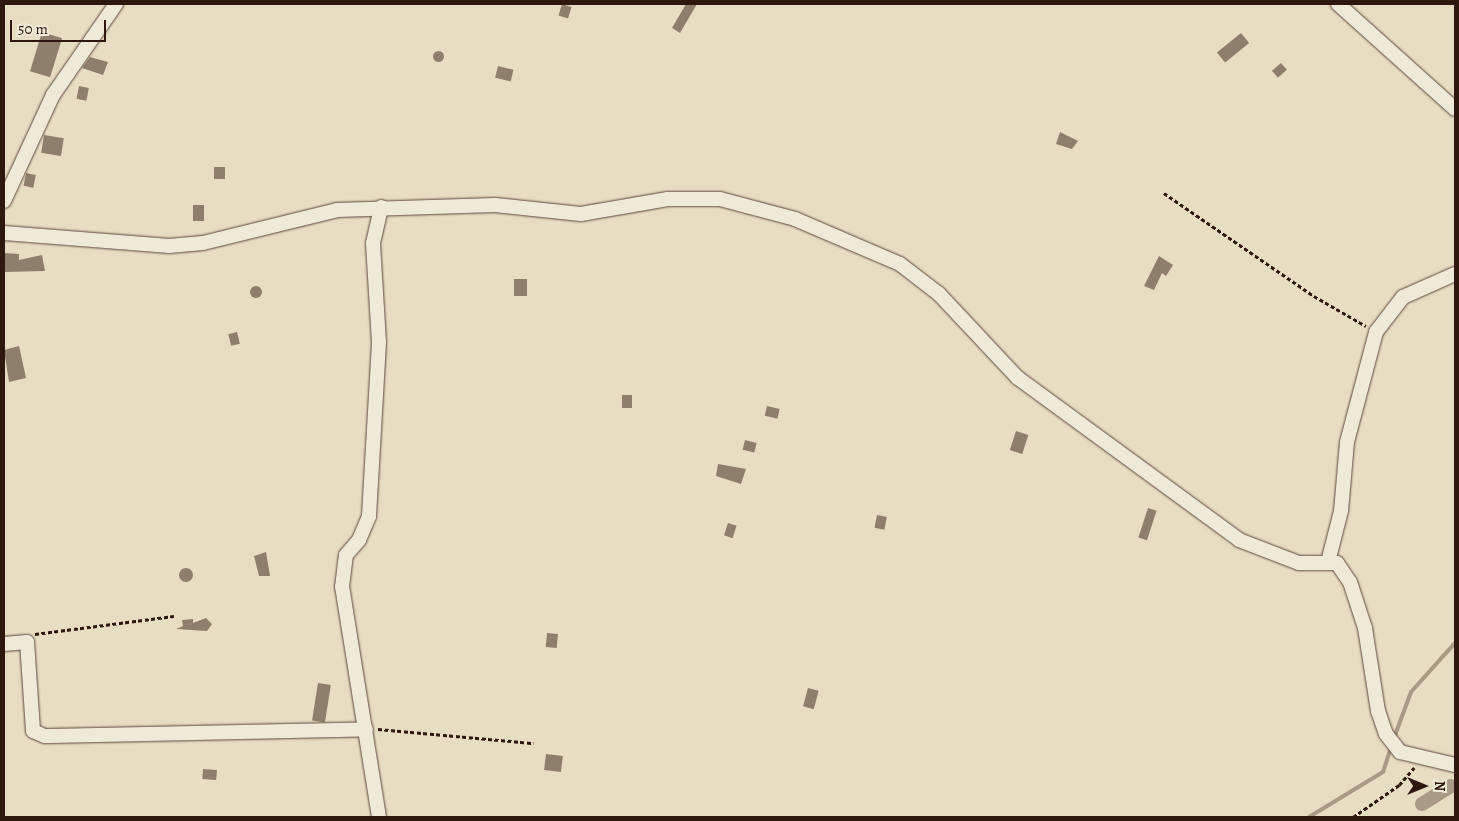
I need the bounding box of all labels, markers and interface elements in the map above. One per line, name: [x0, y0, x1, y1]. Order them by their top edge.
scale bar: [12, 10, 109, 42]
text: 50 m: [18, 19, 48, 39]
north arrow: [1399, 761, 1449, 811]
text: N: [1430, 781, 1449, 791]

